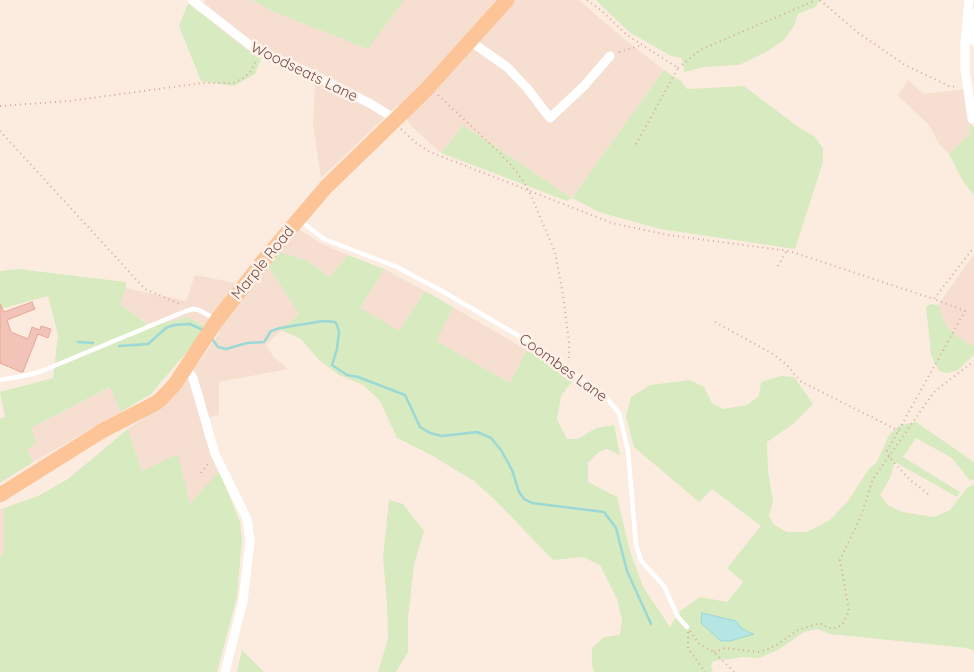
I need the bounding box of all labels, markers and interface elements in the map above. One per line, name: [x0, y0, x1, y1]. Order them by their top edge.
street label: Woodseats Lane: [248, 38, 360, 106]
street label: Marple Road: [228, 223, 298, 303]
street label: Coombes Lane: [515, 330, 611, 406]

